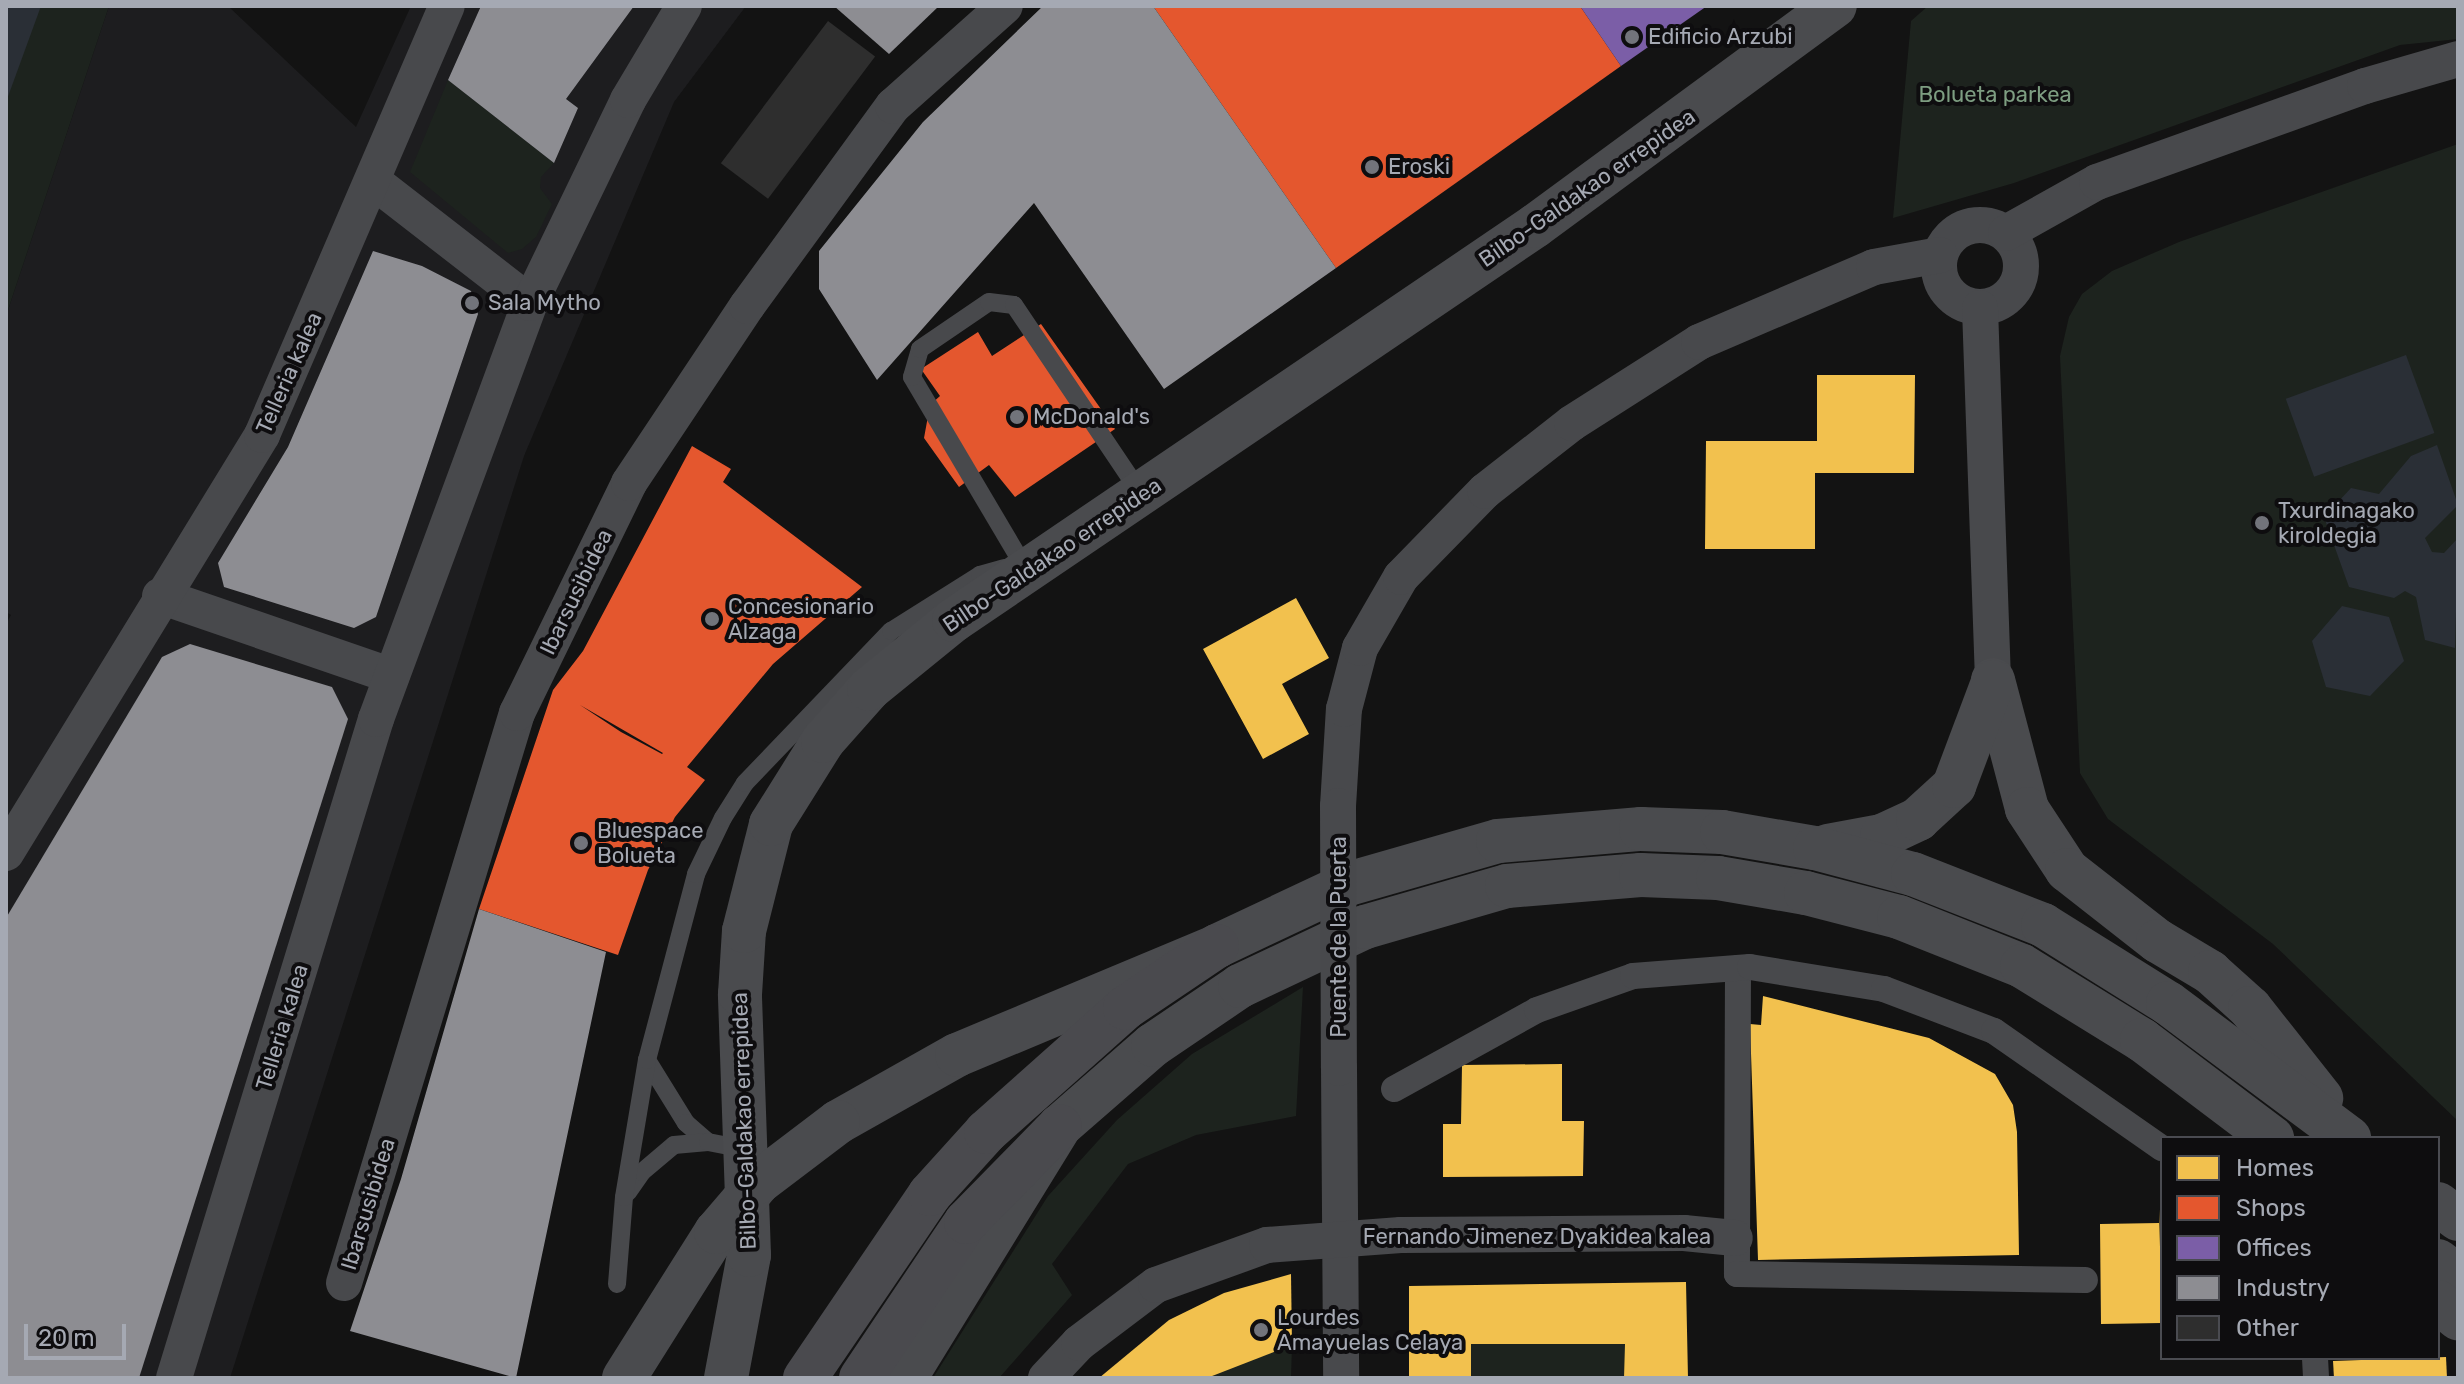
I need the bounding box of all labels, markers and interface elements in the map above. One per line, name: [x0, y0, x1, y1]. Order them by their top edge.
place label: Edificio Arzubi: [1648, 24, 1793, 50]
marker: Edificio Arzubi: [1623, 28, 1641, 46]
park label: Bolueta parkea: [1918, 82, 2072, 108]
street label: Bilbo-Galdakao errepidea: [1474, 103, 1700, 273]
place label: Eroski: [1388, 154, 1450, 180]
marker: Eroski: [1363, 158, 1381, 176]
place label: Sala Mytho: [488, 290, 601, 316]
marker: Sala Mytho: [463, 294, 481, 312]
street label: Telleria kalea: [250, 308, 328, 438]
place label: McDonald's: [1033, 404, 1150, 430]
marker: McDonald's: [1008, 408, 1026, 426]
street label: Bilbo-Galdakao errepidea: [938, 472, 1166, 638]
place label: Txurdinagako kiroldegia: [2278, 497, 2415, 548]
marker: Txurdinagako kiroldegia: [2253, 514, 2271, 532]
street label: Ibarsusibidea: [534, 525, 618, 659]
place label: Concesionario Alzaga: [728, 593, 874, 644]
marker: Concesionario Alzaga: [703, 610, 721, 628]
place label: Bluespace Bolueta: [597, 817, 704, 868]
marker: Bluespace Bolueta: [572, 834, 590, 852]
street label: Puente de la Puerta: [1326, 836, 1352, 1038]
street label: Telleria kalea: [250, 961, 314, 1093]
street label: Bilbo-Galdakao errepidea: [726, 992, 762, 1250]
street label: Ibarsusibidea: [335, 1135, 401, 1273]
legend: [2160, 1136, 2440, 1360]
text: Homes: [2236, 1154, 2314, 1182]
text: Shops: [2236, 1194, 2306, 1222]
street label: Fernando Jimenez Dyakidea kalea: [1363, 1224, 1711, 1250]
text: Offices: [2236, 1234, 2312, 1262]
text: Industry: [2236, 1274, 2330, 1302]
place label: Lourdes Amayuelas Celaya: [1277, 1304, 1463, 1356]
scale bar: [28, 1308, 130, 1358]
text: Other: [2236, 1314, 2299, 1342]
marker: Lourdes Amayuelas Celaya: [1252, 1321, 1270, 1339]
text: 20 m: [38, 1324, 95, 1352]

